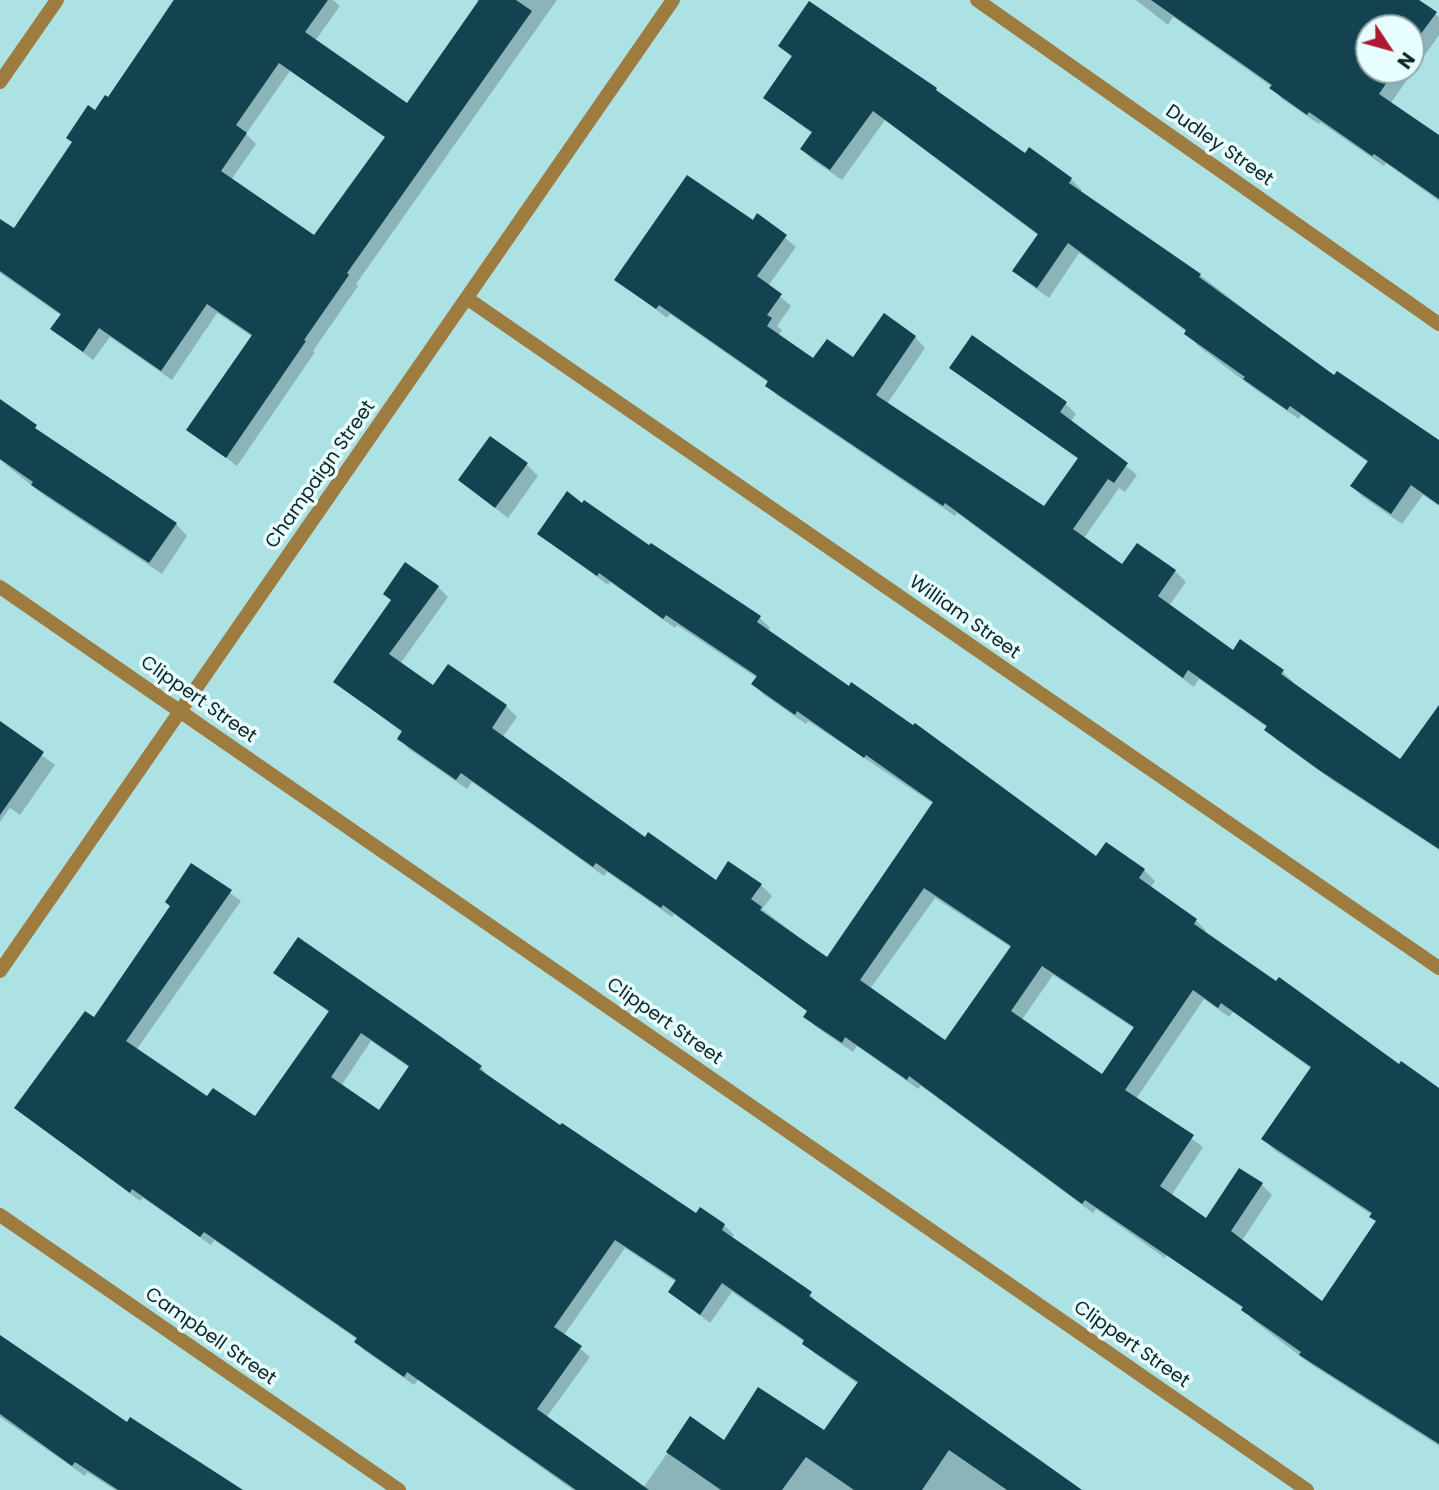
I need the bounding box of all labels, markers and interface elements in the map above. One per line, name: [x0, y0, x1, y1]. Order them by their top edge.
north arrow: [1355, 14, 1425, 84]
text: N: [1391, 47, 1421, 74]
street label: Dudley Street: [1161, 100, 1277, 192]
street label: Champaign Street: [261, 397, 381, 553]
street label: William Street: [904, 571, 1024, 665]
street label: Clippert Street: [136, 652, 260, 748]
street label: Clippert Street: [602, 974, 726, 1070]
street label: Campbell Street: [140, 1283, 280, 1391]
street label: Clippert Street: [1069, 1297, 1193, 1393]

